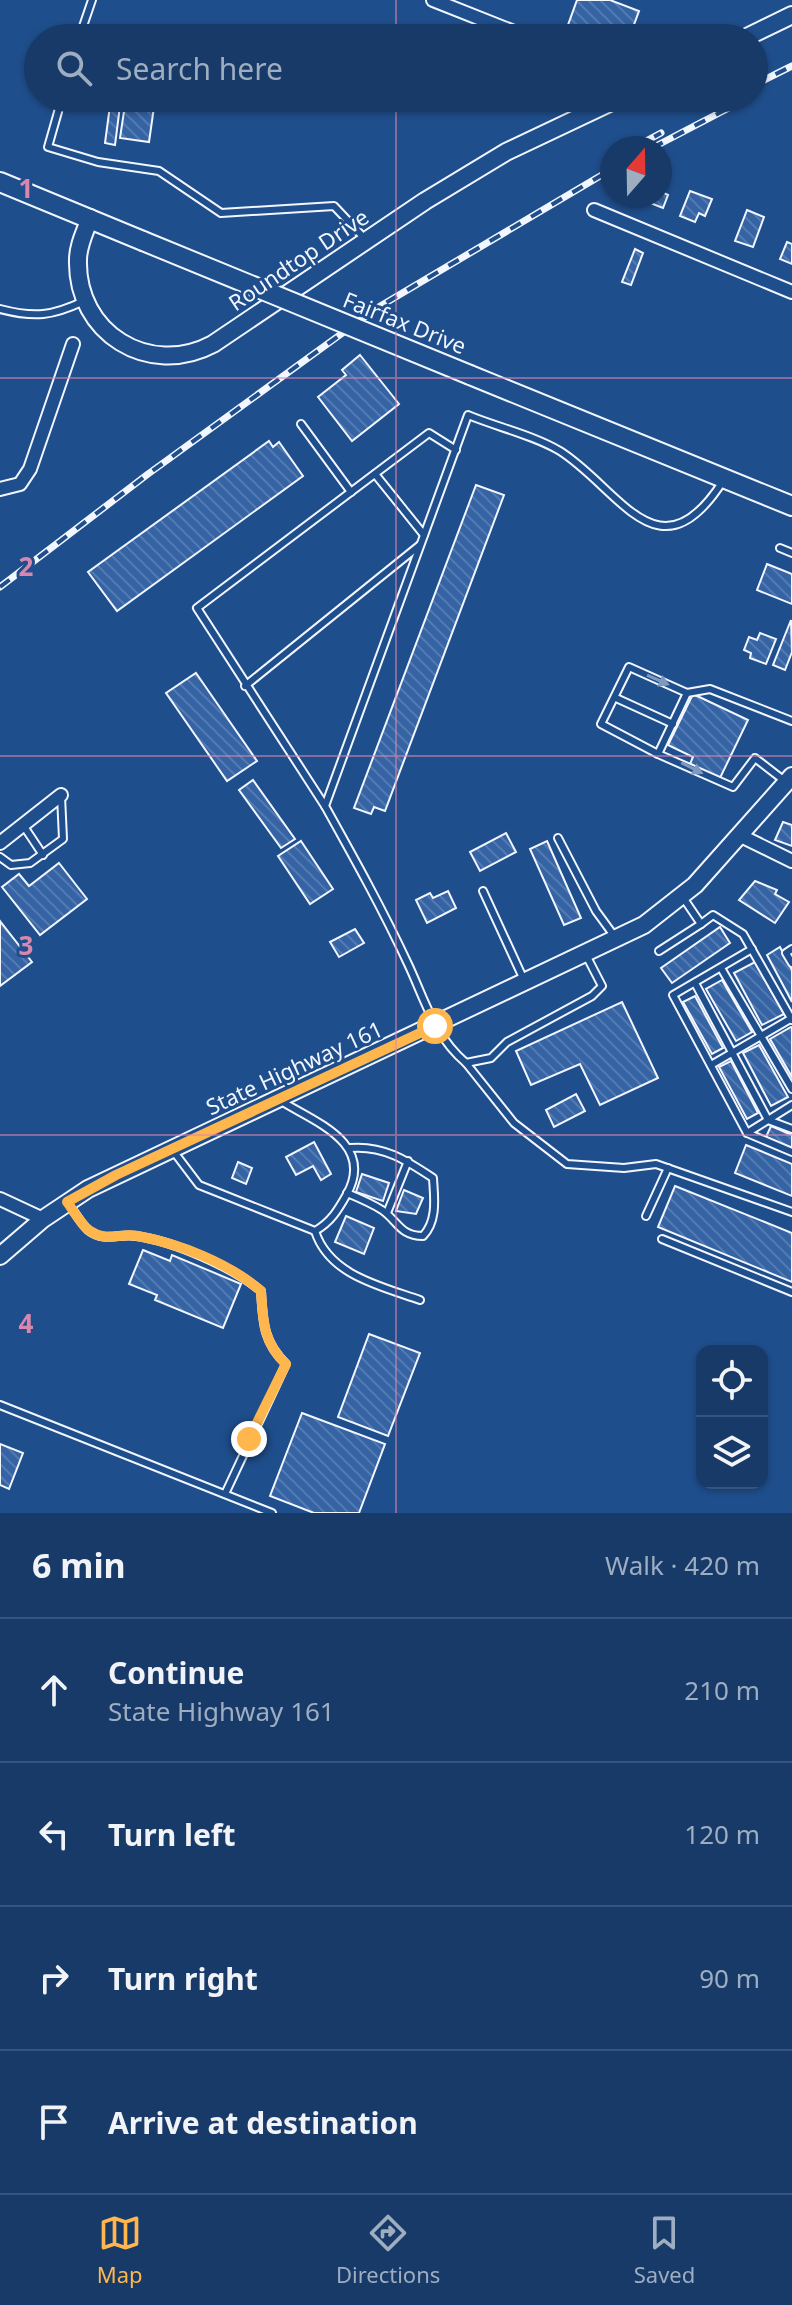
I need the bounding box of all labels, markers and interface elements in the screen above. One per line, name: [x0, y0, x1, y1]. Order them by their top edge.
search box: [24, 24, 768, 112]
icon: search: [52, 46, 96, 90]
text: Search here: [116, 48, 283, 89]
north arrow: [600, 136, 672, 208]
text: 1: [19, 170, 33, 206]
street label: Roundtop Drive: [222, 201, 374, 317]
street label: Fairfax Drive: [339, 284, 471, 360]
text: 2: [19, 548, 34, 584]
one-way arrow: [646, 673, 670, 687]
one-way arrow: [680, 762, 703, 775]
text: 3: [19, 927, 33, 963]
route start: [417, 1008, 453, 1044]
street label: State Highway 161: [201, 1013, 387, 1121]
text: 4: [19, 1305, 34, 1341]
map controls: [696, 1345, 768, 1489]
button: locate: [696, 1345, 768, 1417]
button: layers: [696, 1417, 768, 1489]
route end: [231, 1421, 267, 1457]
text: 6 min: [32, 1542, 126, 1588]
text: Walk · 420 m: [605, 1547, 760, 1583]
text: Continue: [108, 1652, 244, 1693]
icon: ahead: [32, 1668, 76, 1712]
text: 210 m: [684, 1672, 760, 1708]
text: State Highway 161: [108, 1693, 335, 1729]
icon: left: [32, 1812, 76, 1856]
text: Turn left: [108, 1814, 236, 1855]
text: 120 m: [684, 1816, 760, 1852]
icon: right: [32, 1956, 76, 2000]
text: Turn right: [108, 1958, 258, 1999]
text: 90 m: [699, 1960, 760, 1996]
icon: arrive: [32, 2100, 76, 2144]
text: Arrive at destination: [108, 2102, 418, 2143]
tab: Map: [97, 2211, 143, 2289]
tab: Directions: [336, 2211, 440, 2289]
tab: Saved: [634, 2211, 695, 2289]

